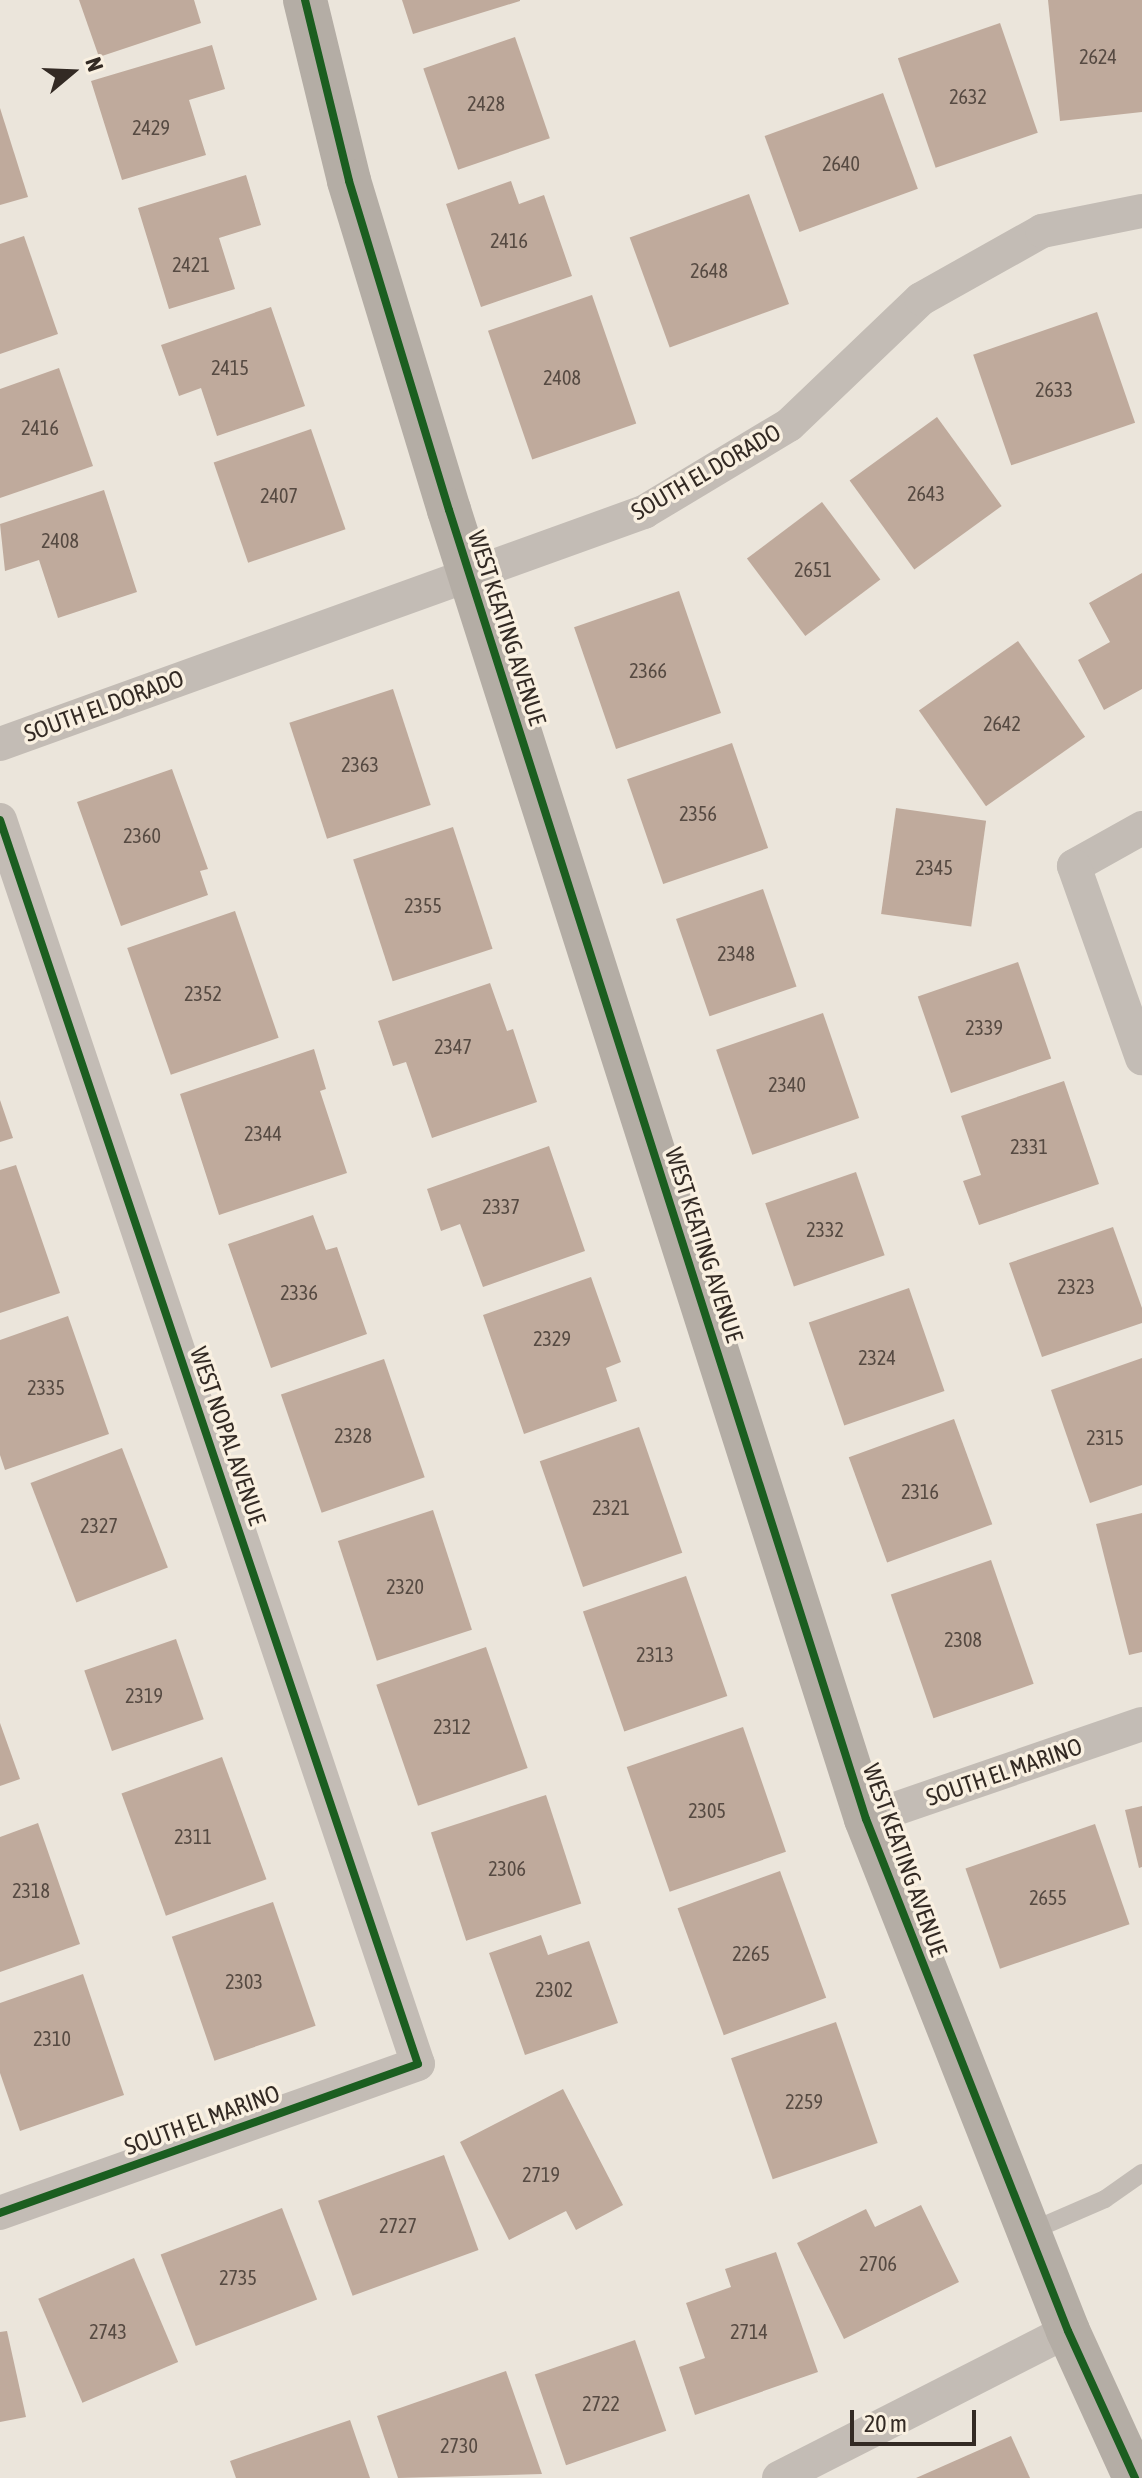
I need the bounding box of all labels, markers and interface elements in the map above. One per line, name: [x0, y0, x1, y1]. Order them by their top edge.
north arrow: [32, 32, 112, 112]
house number: 2624: [1079, 44, 1117, 68]
text: N: [80, 54, 109, 75]
house number: 2632: [949, 84, 987, 108]
house number: 2428: [467, 91, 505, 115]
house number: 2429: [132, 115, 170, 139]
house number: 2640: [822, 151, 860, 175]
house number: 2416: [490, 228, 528, 252]
house number: 2421: [172, 252, 210, 276]
house number: 2648: [690, 258, 728, 282]
house number: 2415: [211, 355, 249, 379]
house number: 2408: [543, 365, 581, 389]
house number: 2633: [1035, 377, 1073, 401]
house number: 2416: [21, 415, 59, 439]
street label: SOUTH EL DORADO: [626, 418, 786, 526]
house number: 2643: [907, 481, 945, 505]
house number: 2407: [260, 483, 298, 507]
street label: WEST KEATING AVENUE: [462, 527, 552, 729]
house number: 2408: [41, 528, 79, 552]
house number: 2651: [794, 557, 832, 581]
house number: 2366: [629, 658, 667, 682]
street label: SOUTH EL DORADO: [20, 664, 188, 748]
house number: 2642: [983, 711, 1021, 735]
house number: 2363: [341, 752, 379, 776]
house number: 2356: [679, 801, 717, 825]
house number: 2360: [123, 823, 161, 847]
house number: 2345: [915, 855, 953, 879]
house number: 2355: [404, 893, 442, 917]
house number: 2348: [717, 941, 755, 965]
house number: 2352: [184, 981, 222, 1005]
house number: 2339: [965, 1015, 1003, 1039]
house number: 2347: [434, 1034, 472, 1058]
house number: 2340: [768, 1072, 806, 1096]
house number: 2344: [244, 1121, 282, 1145]
house number: 2331: [1010, 1134, 1048, 1158]
street label: WEST KEATING AVENUE: [659, 1144, 749, 1346]
house number: 2337: [482, 1194, 520, 1218]
house number: 2332: [806, 1217, 844, 1241]
house number: 2323: [1057, 1274, 1095, 1298]
house number: 2336: [280, 1280, 318, 1304]
house number: 2329: [533, 1326, 571, 1350]
street label: WEST NOPAL AVENUE: [184, 1343, 272, 1529]
house number: 2324: [858, 1345, 896, 1369]
house number: 2335: [27, 1375, 65, 1399]
house number: 2328: [334, 1423, 372, 1447]
house number: 2315: [1086, 1425, 1124, 1449]
house number: 2316: [901, 1479, 939, 1503]
house number: 2321: [592, 1495, 630, 1519]
house number: 2327: [80, 1513, 118, 1537]
house number: 2320: [386, 1574, 424, 1598]
house number: 2308: [944, 1627, 982, 1651]
house number: 2313: [636, 1642, 674, 1666]
house number: 2319: [125, 1683, 163, 1707]
house number: 2312: [433, 1714, 471, 1738]
street label: SOUTH EL MARINO: [922, 1732, 1086, 1812]
street label: WEST KEATING AVENUE: [857, 1760, 953, 1960]
house number: 2305: [688, 1798, 726, 1822]
house number: 2311: [174, 1824, 212, 1848]
house number: 2306: [488, 1856, 526, 1880]
house number: 2318: [12, 1878, 50, 1902]
house number: 2655: [1029, 1885, 1067, 1909]
house number: 2265: [732, 1941, 770, 1965]
house number: 2303: [225, 1969, 263, 1993]
house number: 2302: [535, 1977, 573, 2001]
house number: 2310: [33, 2026, 71, 2050]
street label: SOUTH EL MARINO: [121, 2079, 283, 2161]
house number: 2259: [785, 2089, 823, 2113]
house number: 2719: [522, 2162, 560, 2186]
house number: 2727: [379, 2213, 417, 2237]
house number: 2706: [859, 2251, 897, 2275]
house number: 2735: [219, 2265, 257, 2289]
house number: 2743: [89, 2319, 127, 2343]
house number: 2714: [730, 2319, 768, 2343]
house number: 2722: [582, 2391, 620, 2415]
scale bar: [854, 2394, 980, 2444]
text: 20 m: [864, 2410, 907, 2437]
house number: 2730: [440, 2433, 478, 2457]

